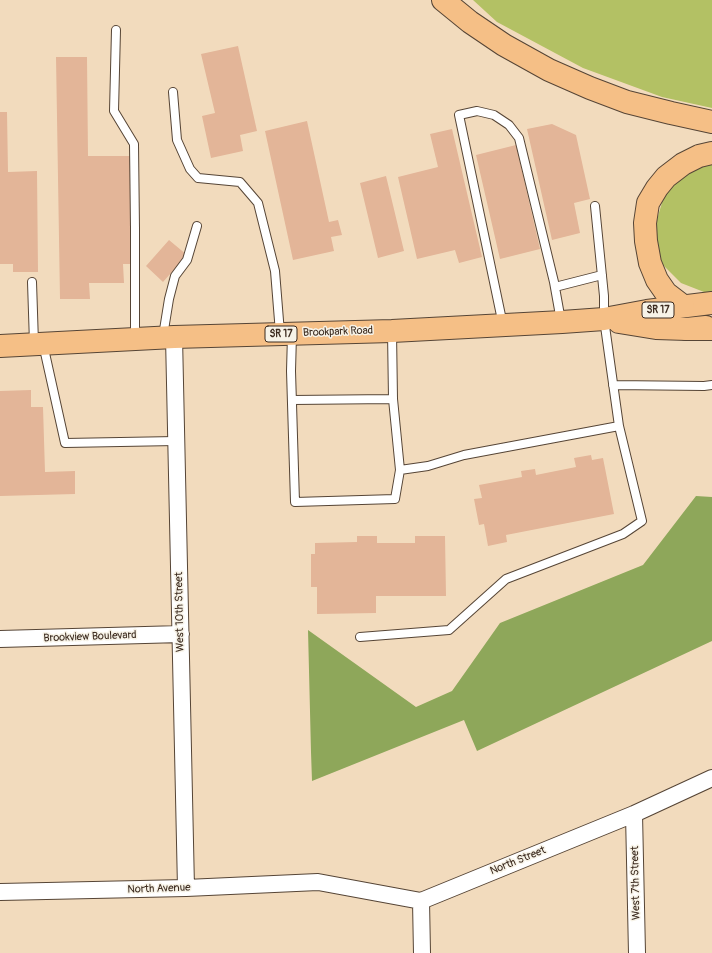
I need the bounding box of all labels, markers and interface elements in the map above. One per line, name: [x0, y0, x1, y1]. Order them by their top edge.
road number: SR 17: [642, 302, 674, 318]
street label: Brookpark Road: [303, 324, 373, 340]
road number: SR 17: [265, 326, 297, 342]
street label: West 10th Street: [173, 572, 187, 652]
street label: Brookview Boulevard: [43, 629, 137, 645]
street label: North Street: [488, 844, 548, 878]
street label: West 7th Street: [629, 846, 643, 920]
street label: North Avenue: [127, 881, 191, 897]

